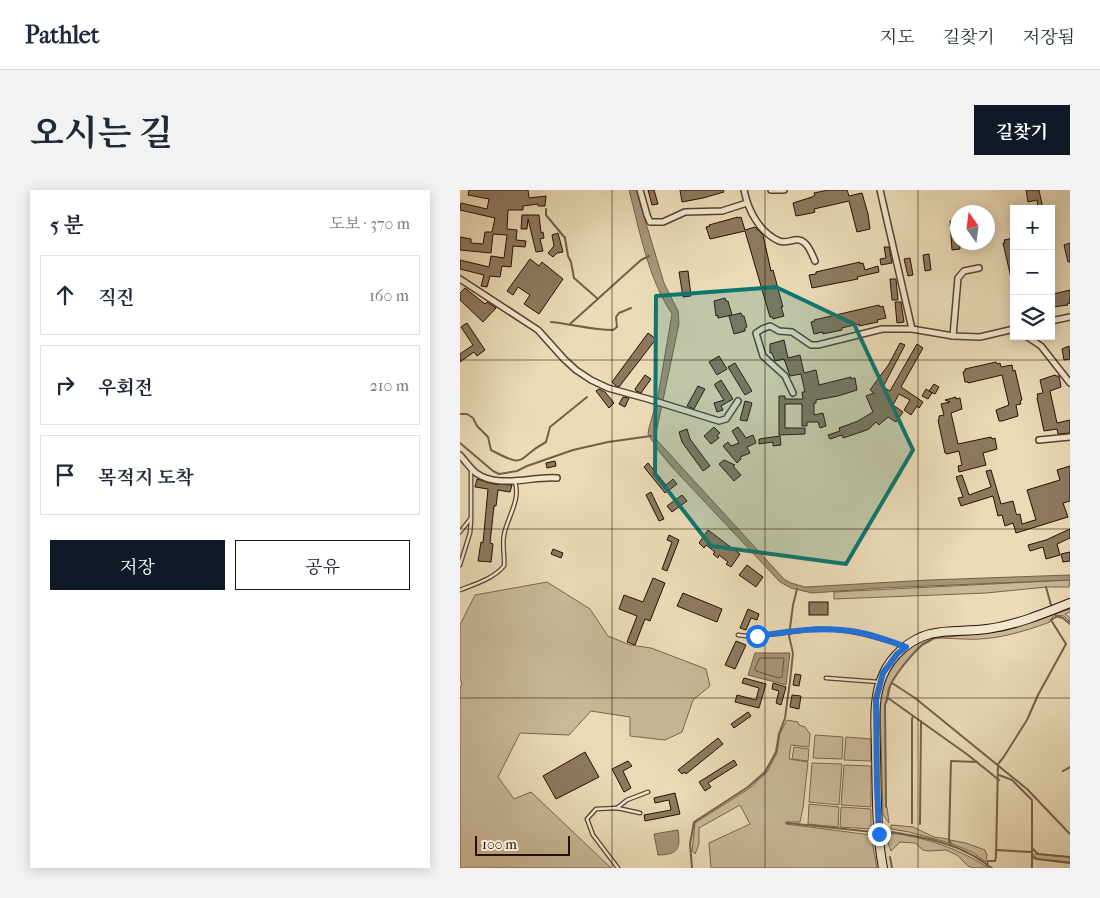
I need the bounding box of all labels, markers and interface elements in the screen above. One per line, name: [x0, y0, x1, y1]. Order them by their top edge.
text: Pathlet: [25, 21, 99, 49]
text: 지도: [880, 27, 915, 48]
text: 길찾기: [943, 27, 995, 48]
text: 저장됨: [1023, 27, 1075, 48]
button: 길찾기: [974, 105, 1070, 155]
text: 오시는 길: [30, 113, 173, 154]
north arrow: [950, 205, 995, 250]
map controls: [1010, 205, 1055, 340]
button: +: [1010, 205, 1055, 250]
text: 5 분: [50, 213, 84, 237]
text: 도보 · 370 m: [329, 214, 410, 233]
button: −: [1010, 250, 1055, 295]
icon: ahead: [51, 281, 79, 309]
text: 160 m: [369, 286, 409, 305]
text: 직진: [98, 287, 135, 309]
button: layers: [1010, 295, 1055, 340]
icon: right: [51, 371, 79, 399]
text: 210 m: [370, 376, 409, 395]
text: 우회전: [98, 377, 153, 399]
icon: arrive: [51, 461, 79, 489]
text: 목적지 도착: [98, 467, 194, 489]
button: 저장: [50, 540, 225, 590]
button: 공유: [235, 540, 410, 590]
route start: [746, 625, 769, 648]
route end: [868, 823, 891, 846]
scale bar: [475, 833, 570, 856]
text: 100 m: [482, 836, 517, 853]

